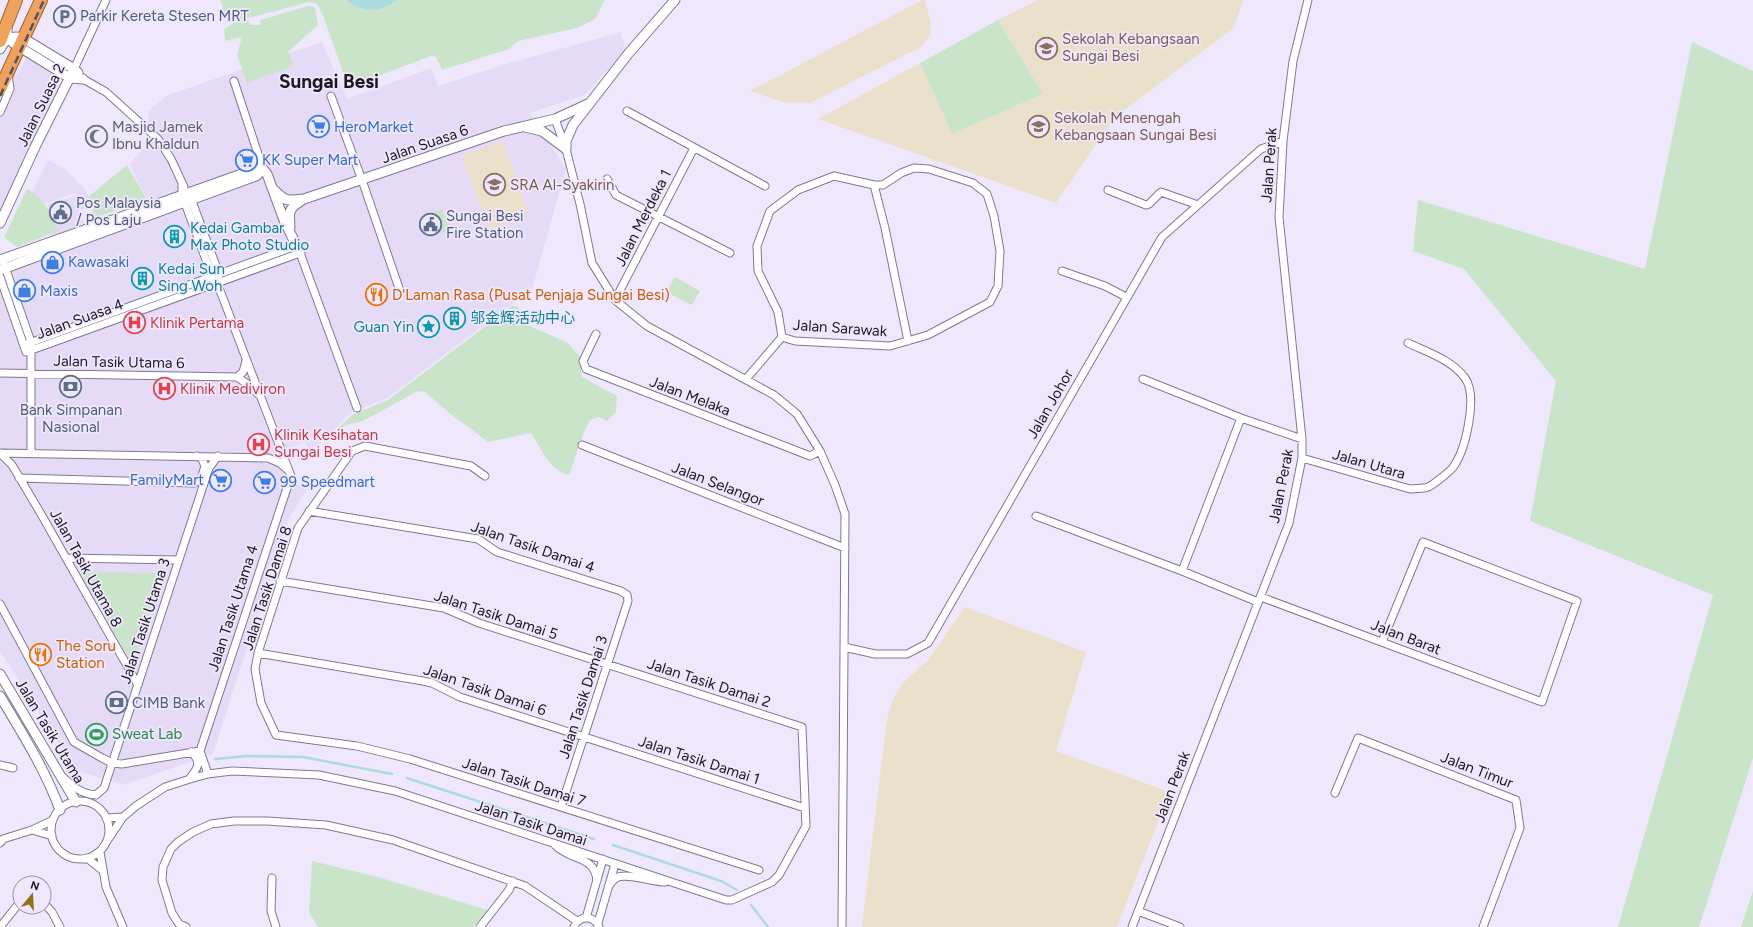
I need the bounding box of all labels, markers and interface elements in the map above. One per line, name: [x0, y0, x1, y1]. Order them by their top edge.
parking icon: Parkir Kereta Stesen MRT: [51, 3, 77, 29]
place label: Parkir Kereta Stesen MRT: [80, 7, 250, 25]
place label: Sekolah Kebangsaan Sungai Besi: [1062, 30, 1200, 65]
school or university icon: Sekolah Kebangsaan Sungai Besi: [1034, 35, 1060, 61]
street label: Jalan Suasa 2: [13, 60, 69, 150]
district label: Sungai Besi: [279, 70, 379, 93]
place label: Sekolah Menengah Kebangsaan Sungai Besi: [1054, 109, 1217, 144]
supermarket icon: HeroMarket: [306, 114, 332, 140]
school or university icon: Sekolah Menengah Kebangsaan Sungai Besi: [1025, 114, 1051, 140]
place label: Masjid Jamek Ibnu Khaldun: [112, 118, 204, 153]
place label: HeroMarket: [334, 118, 414, 136]
street label: Jalan Suasa 6: [379, 121, 471, 167]
mosque icon: Masjid Jamek Ibnu Khaldun: [84, 123, 110, 149]
street label: Jalan Perak: [1257, 126, 1281, 203]
supermarket icon: KK Super Mart: [233, 147, 259, 173]
place label: KK Super Mart: [262, 151, 359, 169]
street label: Jalan Merdeka 1: [611, 167, 675, 269]
school or university icon: SRA Al-Syakirin: [482, 172, 508, 198]
place label: SRA Al-Syakirin: [510, 176, 614, 194]
place label: Pos Malaysia / Pos Laju: [76, 194, 161, 229]
public building icon: Pos Malaysia / Pos Laju: [48, 199, 74, 225]
place label: Sungai Besi Fire Station: [446, 207, 523, 242]
public building icon: Sungai Besi Fire Station: [417, 212, 443, 238]
place label: Kedai Gambar Max Photo Studio: [190, 219, 309, 254]
building icon: Kedai Gambar Max Photo Studio: [162, 224, 188, 250]
shop icon: Kawasaki: [39, 249, 65, 275]
place label: Kawasaki: [68, 253, 129, 271]
place label: Kedai Sun Sing Woh: [158, 260, 225, 295]
building icon: Kedai Sun Sing Woh: [129, 265, 155, 291]
shop icon: Maxis: [11, 278, 37, 304]
place label: Maxis: [40, 282, 78, 300]
restaurant icon: D'Laman Rasa (Pusat Penjaja Sungai Besi): [363, 282, 389, 308]
place label: D'Laman Rasa (Pusat Penjaja Sungai Besi): [392, 286, 670, 304]
street label: Jalan Suasa 4: [34, 295, 126, 343]
building icon: 邬金辉活动中心: [442, 305, 468, 331]
place label: 邬金辉活动中心: [470, 309, 575, 327]
hospital icon: Klinik Pertama: [121, 310, 147, 336]
place label: Klinik Pertama: [150, 314, 244, 332]
place icon: Guan Yin: [416, 314, 442, 340]
street label: Jalan Sarawak: [792, 316, 888, 340]
place label: Guan Yin: [354, 318, 414, 336]
street label: Jalan Tasik Utama 6: [53, 352, 185, 372]
street label: Jalan Johor: [1023, 366, 1077, 442]
street label: Jalan Melaka: [647, 372, 733, 420]
bank icon: Bank Simpanan Nasional: [58, 374, 84, 400]
hospital icon: Klinik Mediviron: [151, 376, 177, 402]
place label: Klinik Mediviron: [180, 380, 285, 398]
place label: Bank Simpanan Nasional: [20, 401, 122, 436]
place label: Klinik Kesihatan Sungai Besi: [274, 426, 378, 461]
hospital icon: Klinik Kesihatan Sungai Besi: [246, 431, 272, 457]
street label: Jalan Utara: [1330, 445, 1408, 483]
street label: Jalan Perak: [1265, 447, 1297, 525]
street label: Jalan Selangor: [669, 458, 767, 510]
supermarket icon: FamilyMart: [207, 467, 233, 493]
supermarket icon: 99 Speedmart: [251, 469, 277, 495]
place label: FamilyMart: [130, 471, 204, 489]
place label: 99 Speedmart: [280, 473, 375, 491]
street label: Jalan Tasik Utama 8: [46, 506, 126, 630]
street label: Jalan Tasik Damai 4: [469, 517, 597, 577]
street label: Jalan Tasik Damai 8: [238, 524, 296, 652]
street label: Jalan Tasik Utama 4: [204, 542, 262, 674]
street label: Jalan Tasik Utama 3: [116, 556, 174, 686]
street label: Jalan Tasik Damai 5: [432, 586, 560, 644]
street label: Jalan Barat: [1368, 615, 1444, 659]
street label: Jalan Tasik Damai 3: [555, 633, 611, 761]
place label: The Soru Station: [56, 637, 116, 672]
restaurant icon: The Soru Station: [28, 642, 54, 668]
street label: Jalan Tasik Damai 2: [645, 655, 773, 711]
street label: Jalan Tasik Damai 6: [421, 661, 549, 720]
street label: Jalan Tasik Utama: [12, 675, 88, 787]
bank icon: CIMB Bank: [103, 690, 129, 716]
place label: CIMB Bank: [132, 694, 206, 712]
sports icon: Sweat Lab: [84, 721, 110, 747]
place label: Sweat Lab: [112, 725, 182, 743]
street label: Jalan Tasik Damai 1: [636, 732, 762, 788]
street label: Jalan Perak: [1150, 748, 1194, 825]
street label: Jalan Timur: [1438, 748, 1516, 792]
street label: Jalan Tasik Damai 7: [460, 754, 588, 810]
street label: Jalan Tasik Damai: [473, 796, 589, 850]
north arrow: [12, 875, 52, 915]
text: N: [29, 878, 41, 893]

